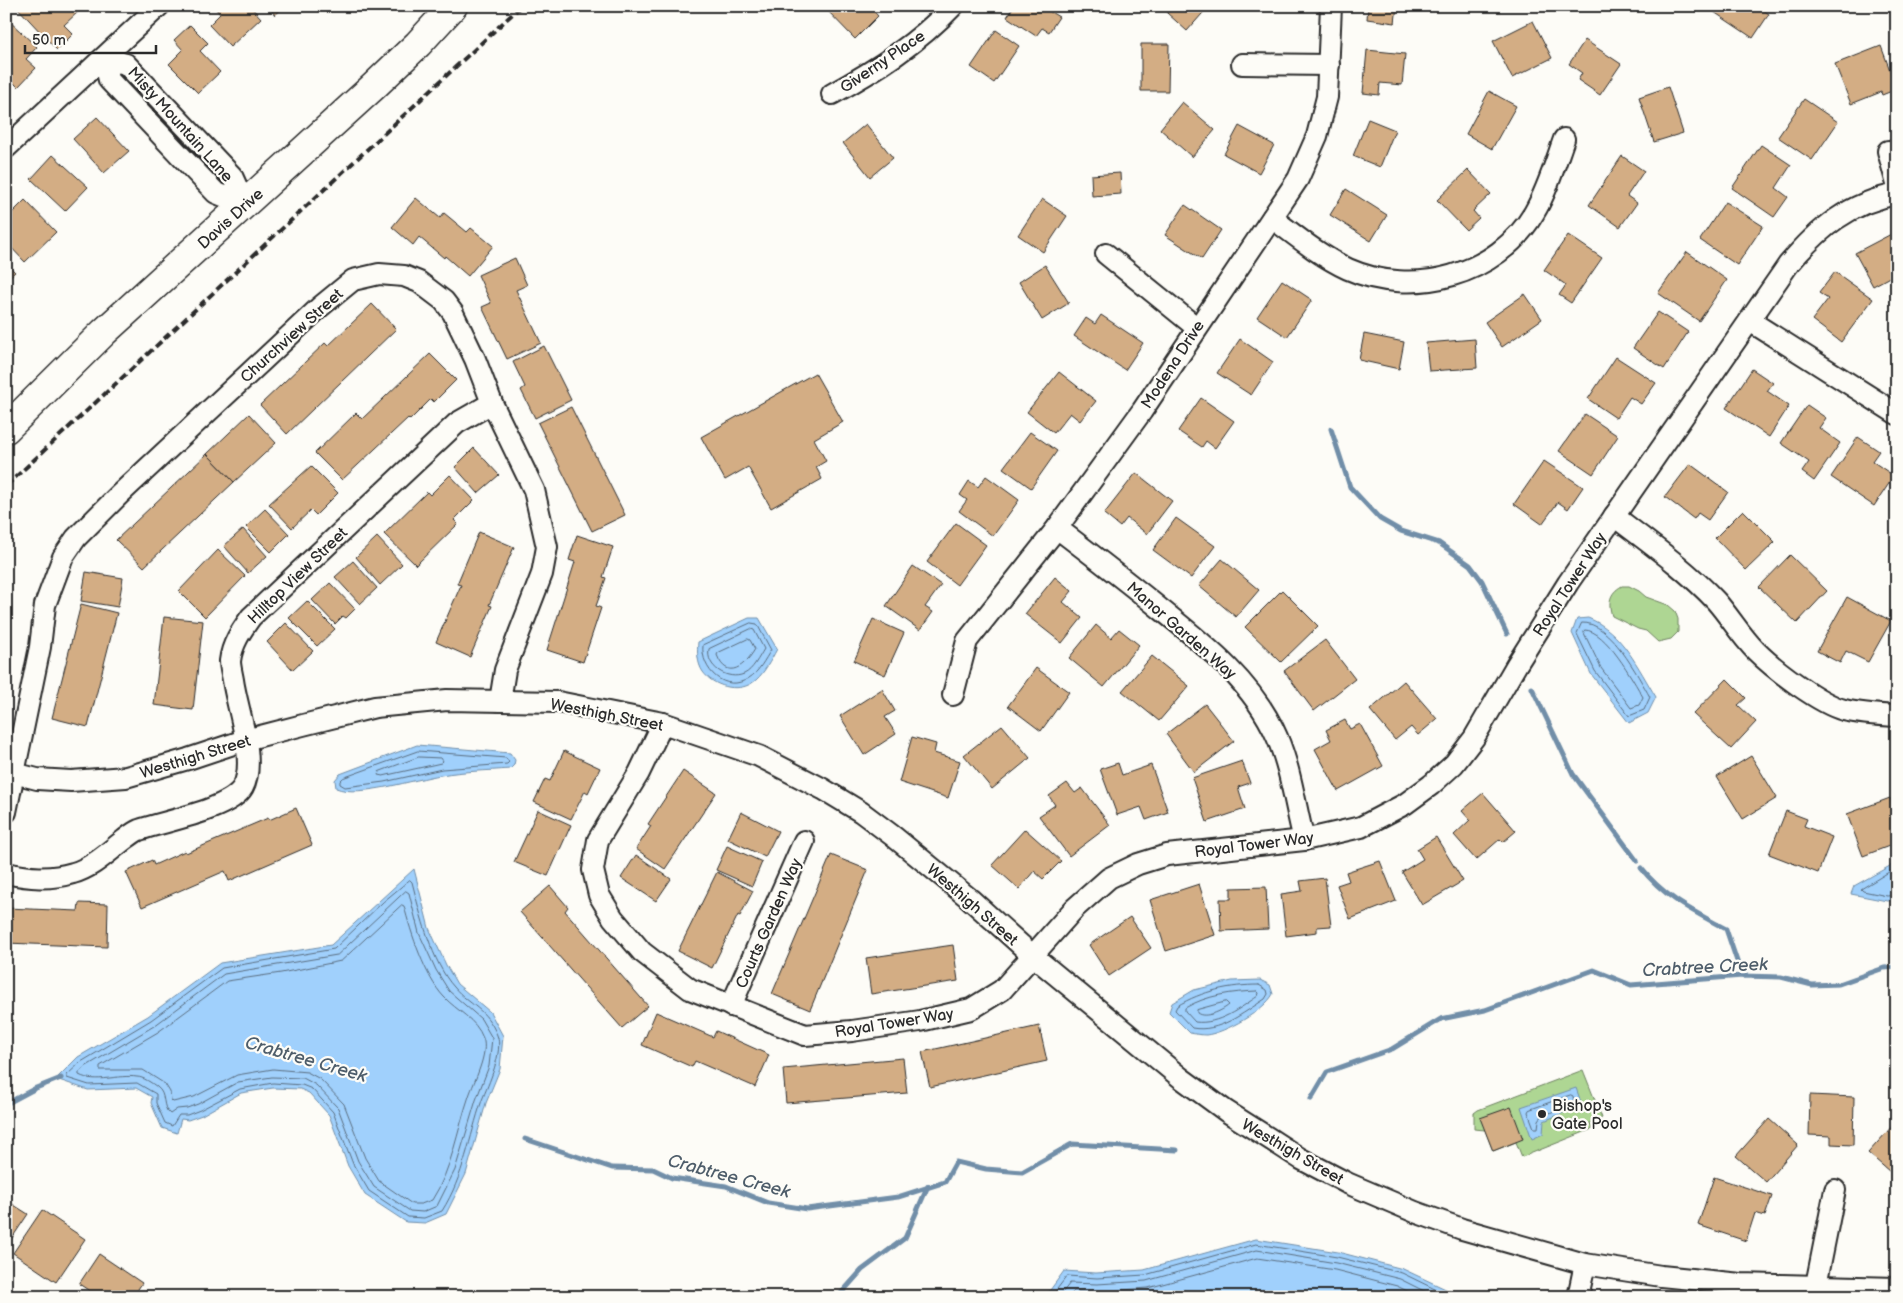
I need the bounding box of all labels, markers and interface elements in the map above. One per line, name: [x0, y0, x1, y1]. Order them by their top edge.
scale bar: [25, 22, 156, 54]
street label: Giverny Place: [837, 27, 929, 98]
text: 50 m: [32, 31, 66, 50]
street label: Misty Mountain Lane: [123, 63, 237, 187]
street label: Davis Drive: [194, 184, 268, 254]
street label: Churchview Street: [237, 285, 347, 387]
street label: Modena Drive: [1138, 317, 1209, 413]
street label: Hilltop View Street: [244, 524, 352, 628]
street label: Royal Tower Way: [1530, 529, 1611, 640]
street label: Manor Garden Way: [1122, 578, 1240, 684]
street label: Westhigh Street: [549, 695, 665, 736]
street label: Westhigh Street: [138, 732, 253, 783]
street label: Royal Tower Way: [1193, 829, 1316, 862]
street label: Courts Garden Way: [732, 855, 807, 991]
street label: Westhigh Street: [923, 860, 1022, 950]
water label: Crabtree Creek: [1642, 954, 1770, 981]
street label: Royal Tower Way: [833, 1005, 956, 1042]
water label: Crabtree Creek: [242, 1032, 370, 1087]
place label: Bishop's Gate Pool: [1552, 1097, 1622, 1134]
marker: Bishop's Gate Pool: [1536, 1108, 1548, 1120]
street label: Westhigh Street: [1238, 1115, 1347, 1189]
water label: Crabtree Creek: [665, 1150, 793, 1203]

